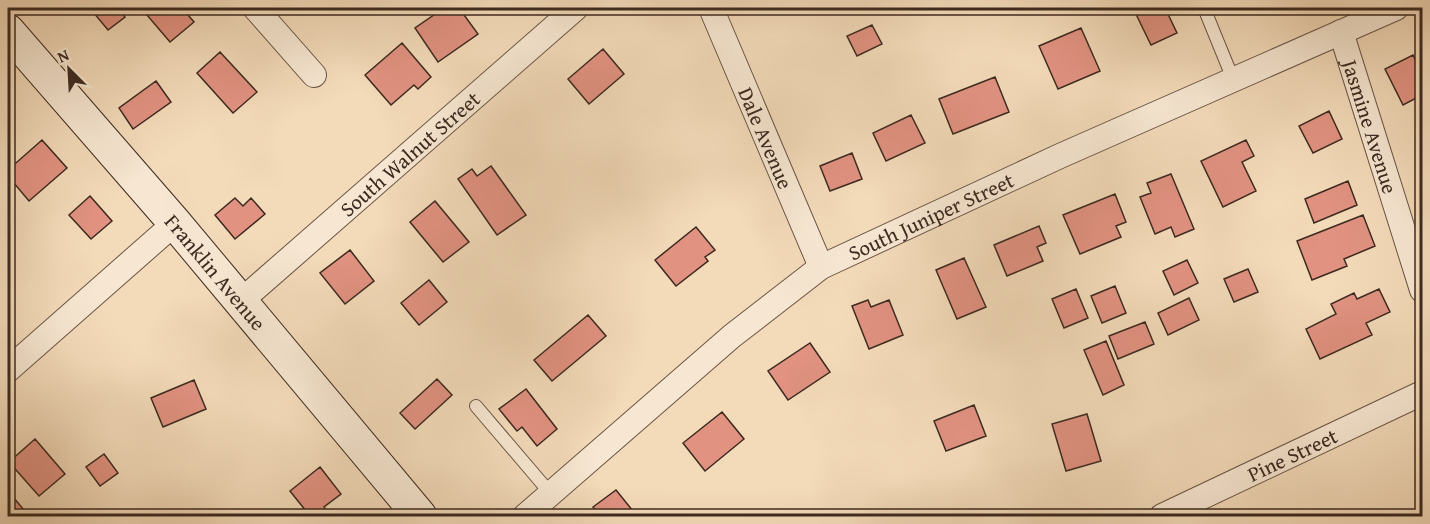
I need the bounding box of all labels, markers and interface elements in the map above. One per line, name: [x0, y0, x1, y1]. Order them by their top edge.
north arrow: [39, 39, 99, 99]
text: N: [53, 42, 73, 68]
street label: Jasmine Avenue: [1334, 53, 1406, 197]
street label: Dale Avenue: [731, 82, 801, 194]
street label: South Walnut Street: [333, 83, 487, 224]
street label: South Juniper Street: [843, 164, 1019, 268]
street label: Franklin Avenue: [158, 206, 274, 337]
street label: Pine Street: [1242, 419, 1343, 489]

